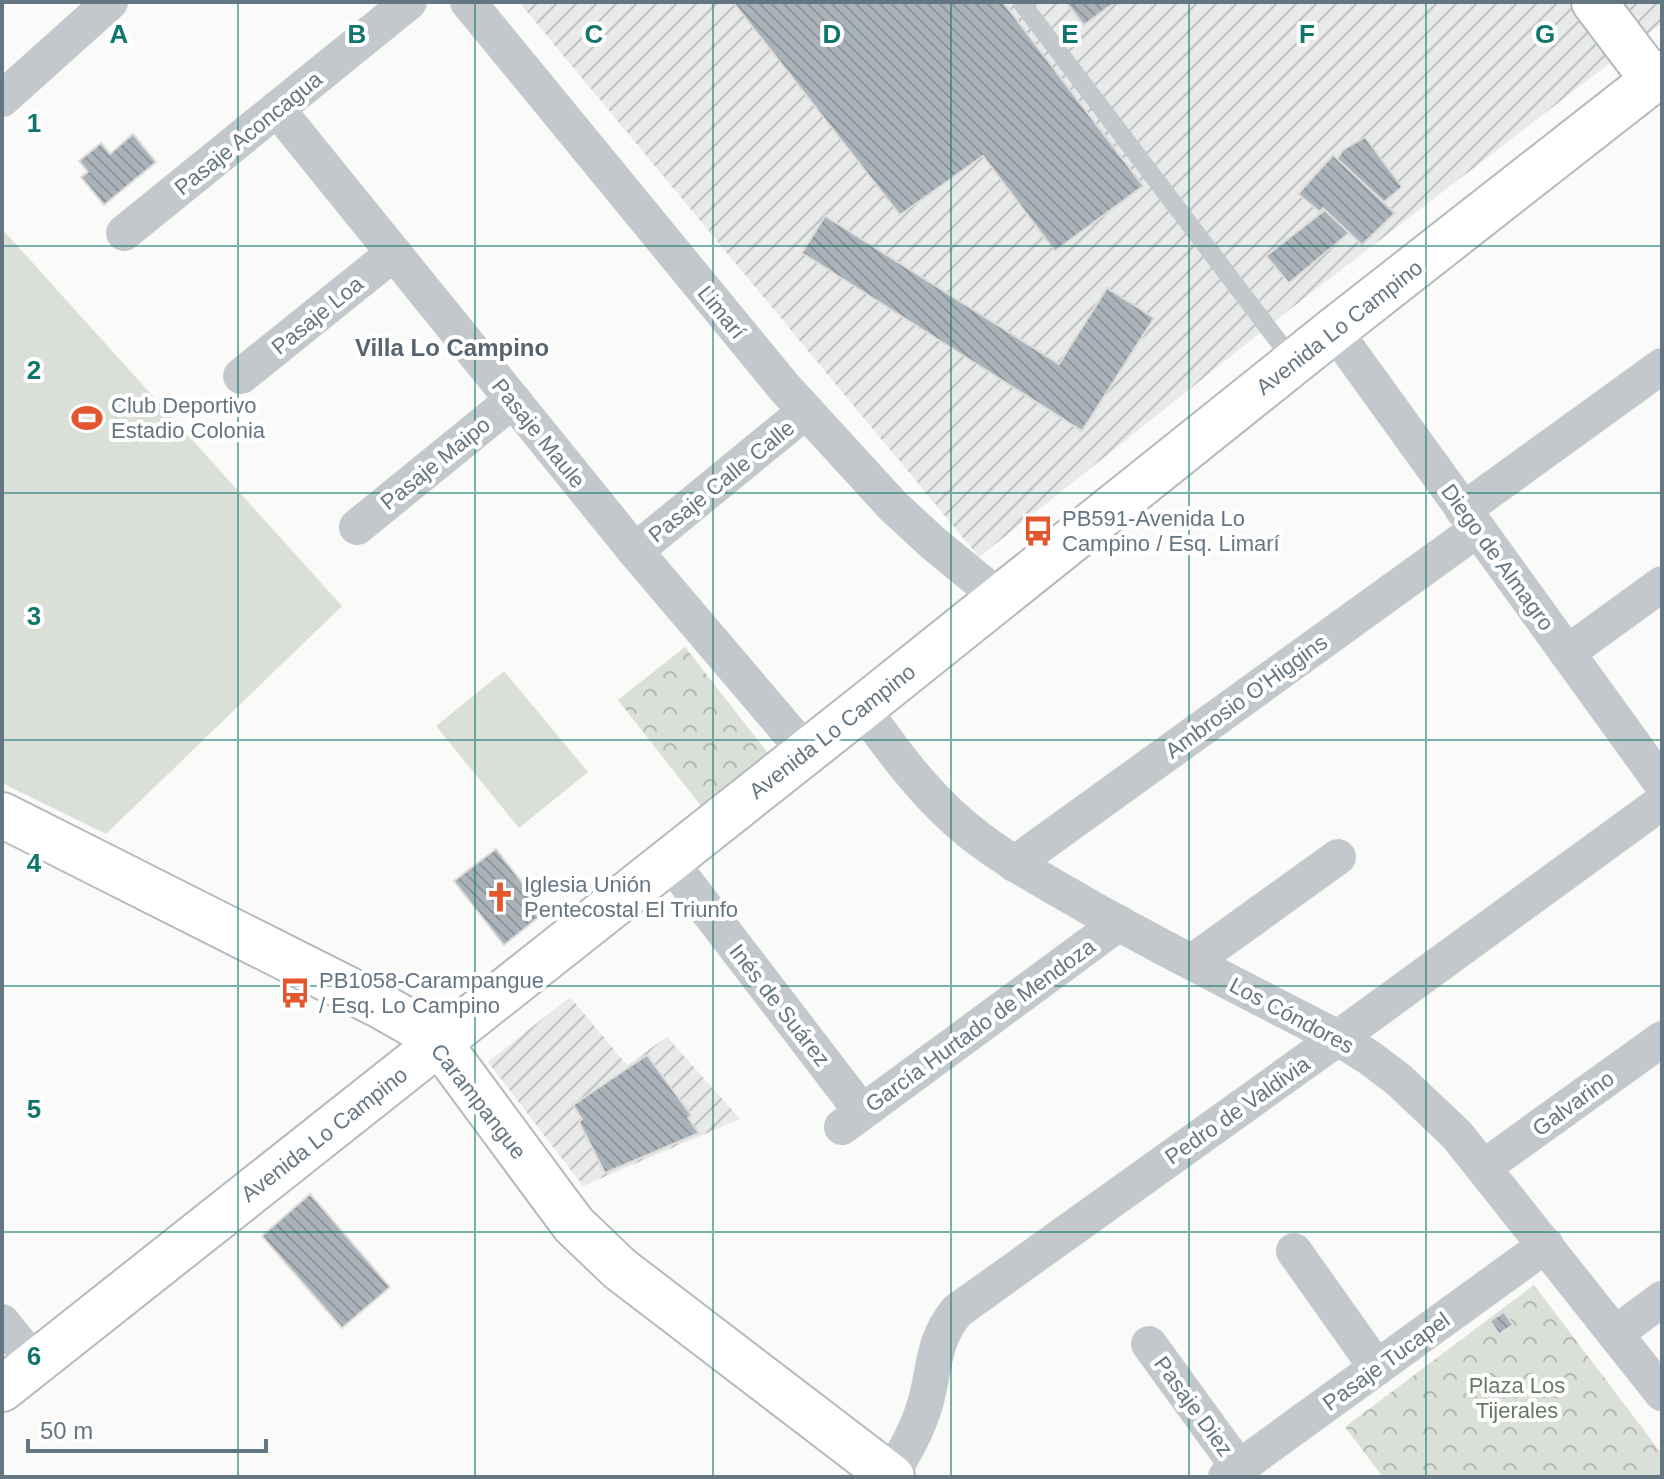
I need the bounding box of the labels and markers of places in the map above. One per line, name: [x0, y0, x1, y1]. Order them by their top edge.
place label: Club Deportivo Estadio Colonia: [111, 393, 266, 443]
sports icon: Club Deportivo Estadio Colonia: [70, 401, 104, 435]
place label: PB591-Avenida Lo Campino / Esq. Limarí: [1062, 506, 1280, 556]
bus stop icon: PB591-Avenida Lo Campino / Esq. Limarí: [1021, 514, 1055, 548]
place label: Iglesia Unión Pentecostal El Triunfo: [524, 872, 738, 922]
church icon: Iglesia Unión Pentecostal El Triunfo: [483, 880, 517, 914]
place label: PB1058-Carampangue / Esq. Lo Campino: [319, 968, 544, 1018]
bus stop icon: PB1058-Carampangue / Esq. Lo Campino: [278, 976, 312, 1010]

